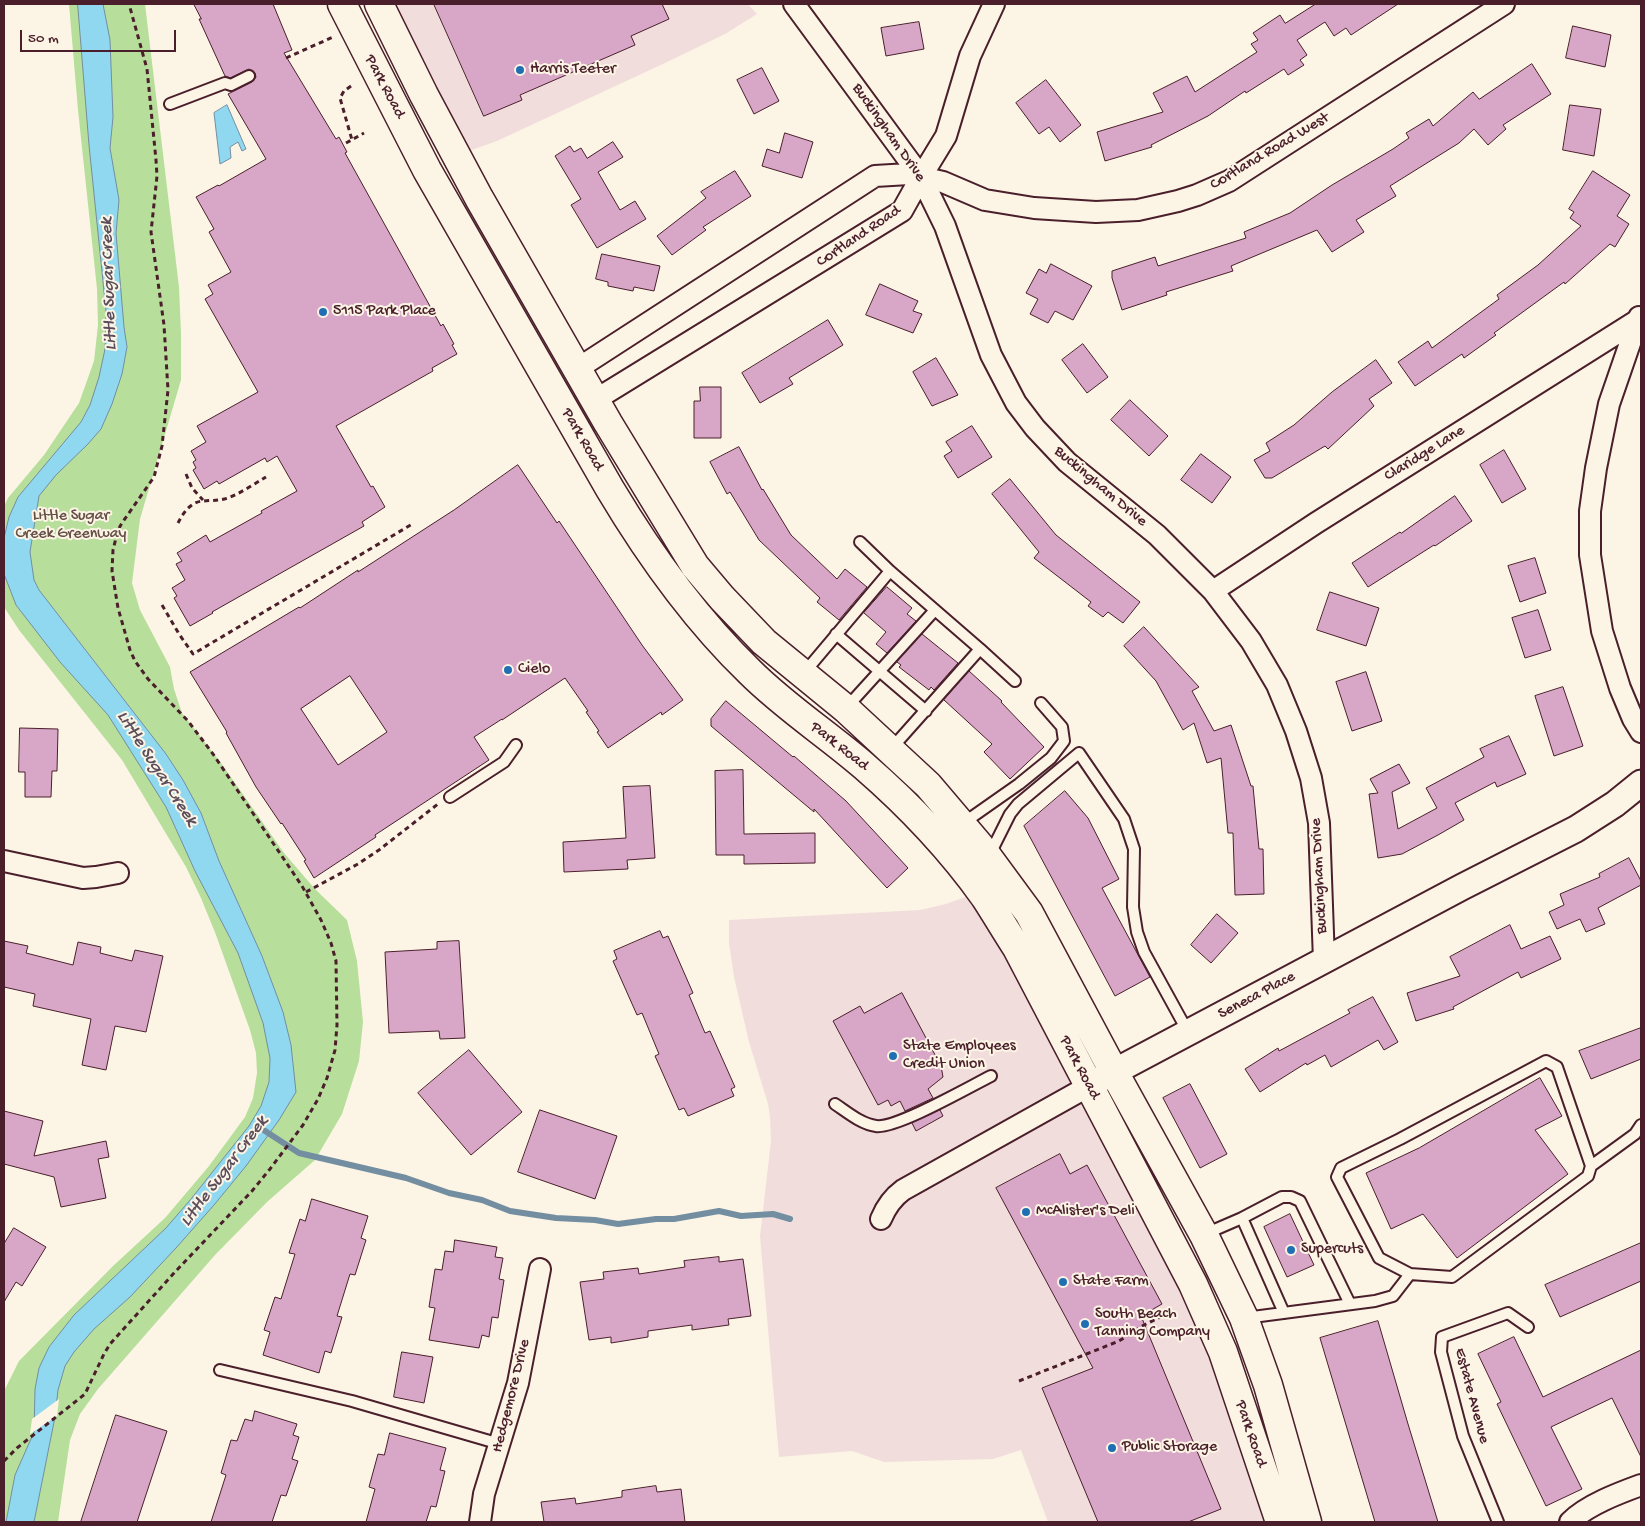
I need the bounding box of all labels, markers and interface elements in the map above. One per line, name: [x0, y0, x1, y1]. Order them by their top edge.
scale bar: [22, 20, 179, 52]
text: 50 m: [28, 30, 59, 48]
street label: Park Road: [359, 52, 409, 122]
place label: Harris Teeter: [530, 60, 616, 80]
marker: Harris Teeter: [514, 64, 526, 76]
street label: Buckingham Drive: [847, 80, 929, 186]
street label: Cortland Road West: [1207, 109, 1333, 195]
street label: Cortland Road: [813, 202, 905, 272]
water label: Little Sugar Creek: [97, 217, 123, 351]
place label: 5115 Park Place: [333, 302, 436, 322]
marker: 5115 Park Place: [317, 306, 329, 318]
street label: Park Road: [556, 405, 608, 475]
street label: Claridge Lane: [1381, 422, 1469, 486]
street label: Buckingham Drive: [1049, 442, 1151, 532]
park label: Little Sugar Creek Greenway: [16, 507, 126, 545]
place label: Cielo: [518, 660, 550, 680]
marker: Cielo: [502, 664, 514, 676]
water label: Little Sugar Creek: [111, 707, 201, 831]
street label: Park Road: [806, 718, 872, 776]
street label: Buckingham Drive: [1307, 818, 1333, 934]
street label: Seneca Place: [1215, 968, 1299, 1024]
street label: Park Road: [1054, 1033, 1104, 1103]
place label: State Employees Credit Union: [903, 1037, 1016, 1075]
marker: State Employees Credit Union: [887, 1050, 899, 1062]
water label: Little Sugar Creek: [176, 1112, 274, 1232]
place label: McAlister's Deli: [1036, 1202, 1135, 1222]
marker: McAlister's Deli: [1020, 1206, 1032, 1218]
place label: Supercuts: [1301, 1240, 1363, 1260]
marker: Supercuts: [1285, 1244, 1297, 1256]
place label: State Farm: [1073, 1272, 1149, 1292]
marker: State Farm: [1057, 1276, 1069, 1288]
place label: South Beach Tanning Company: [1095, 1305, 1210, 1343]
marker: South Beach Tanning Company: [1079, 1318, 1091, 1330]
street label: Hedgemore Drive: [489, 1337, 535, 1455]
street label: Estate Avenue: [1449, 1346, 1493, 1446]
street label: Park Road: [1230, 1398, 1270, 1470]
place label: Public Storage: [1122, 1438, 1217, 1458]
marker: Public Storage: [1106, 1442, 1118, 1454]

